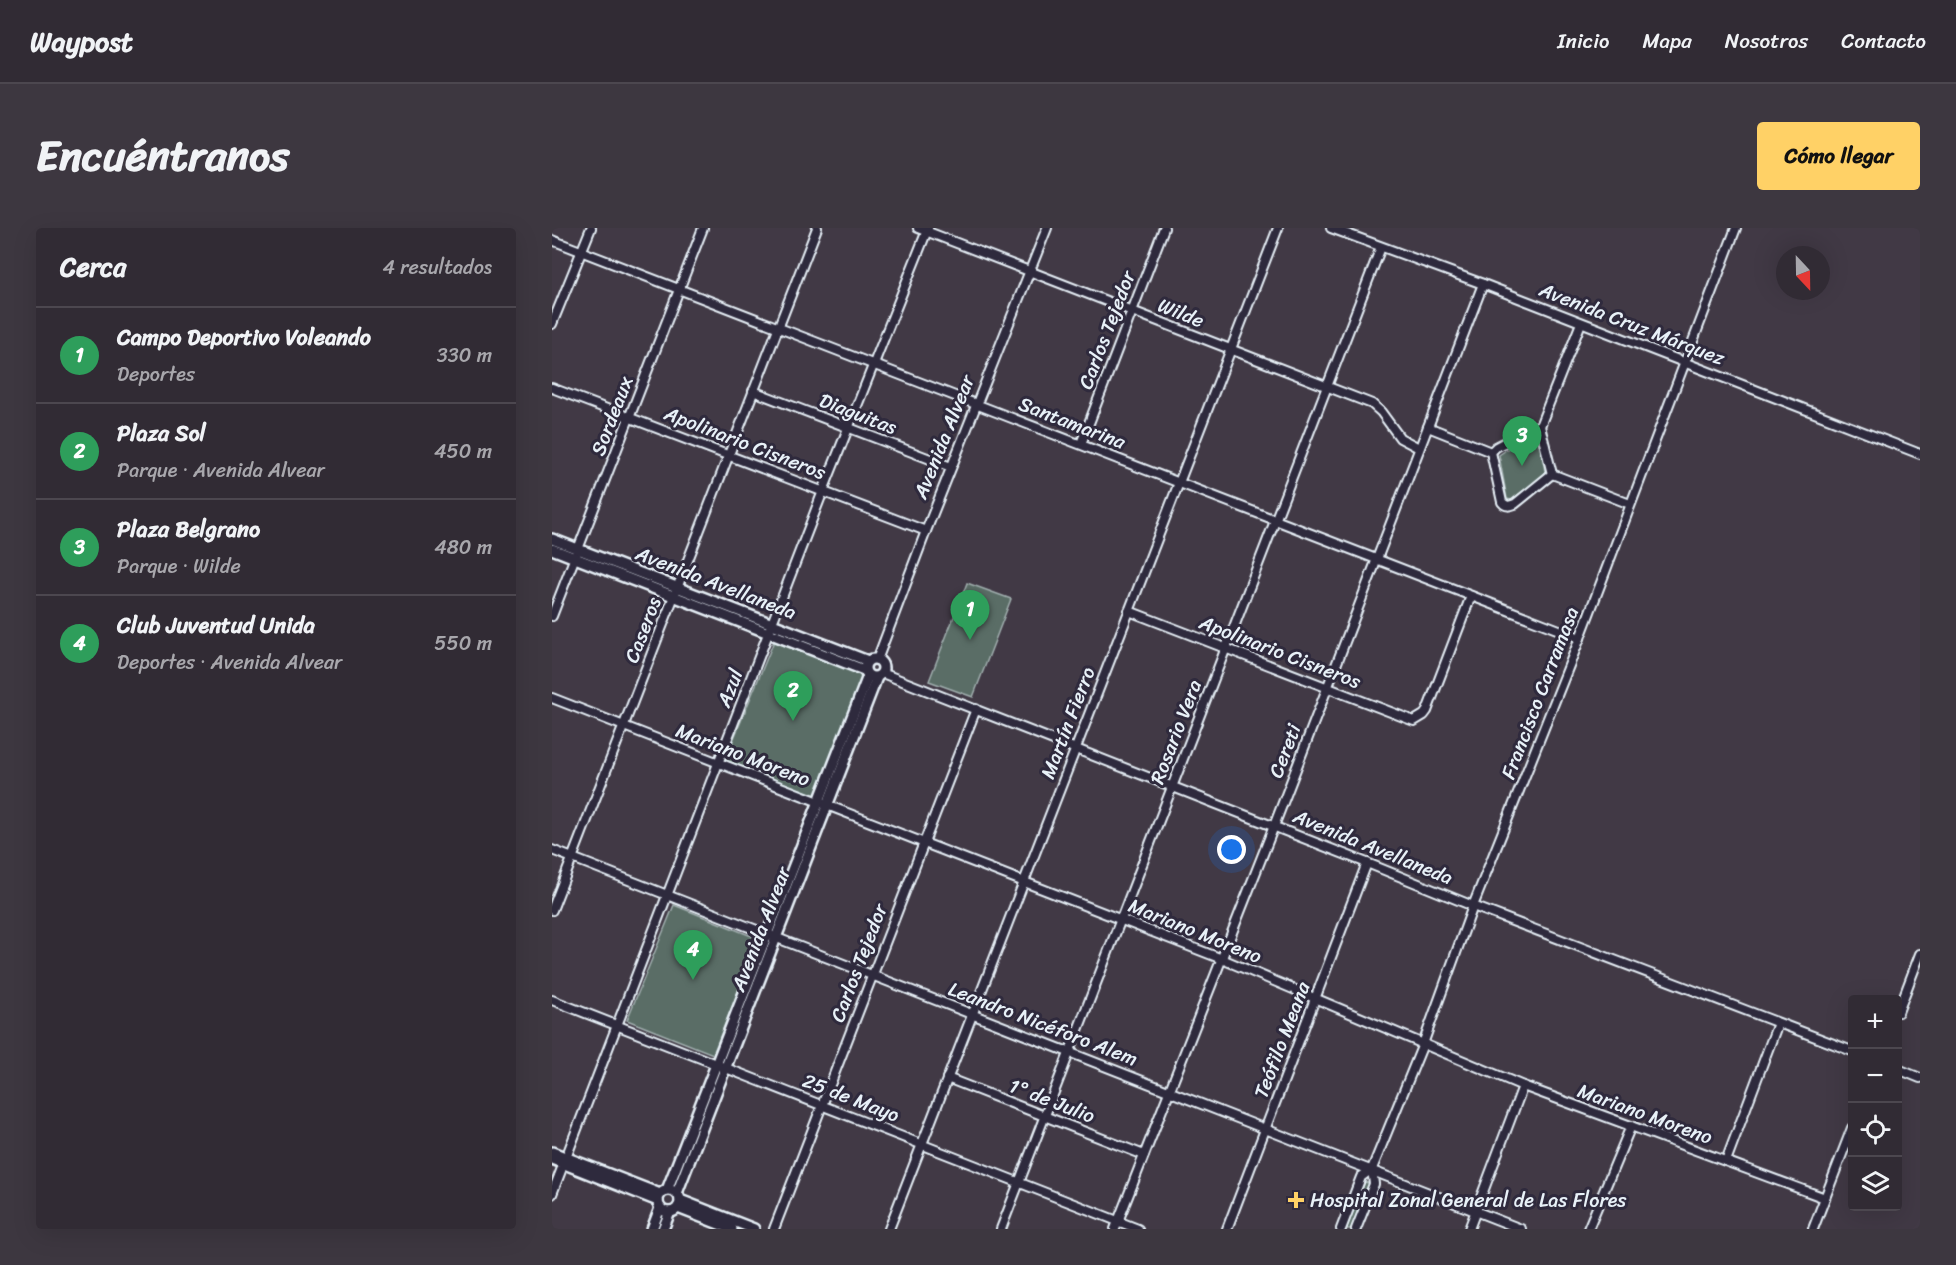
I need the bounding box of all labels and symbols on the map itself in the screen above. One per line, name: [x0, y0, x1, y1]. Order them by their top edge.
north arrow: [1776, 246, 1830, 300]
street label: Carlos Tejedor: [1068, 265, 1146, 394]
street label: Avenida Cruz Márquez: [1533, 272, 1730, 376]
street label: Wilde: [1152, 288, 1210, 338]
street label: Avenida Alvear: [903, 369, 985, 505]
street label: Sordeaux: [581, 370, 643, 461]
street label: Diaguitas: [814, 383, 903, 445]
street label: Santamarina: [1013, 387, 1131, 460]
street label: Apolinario Cisneros: [658, 396, 832, 490]
pin: 3: [1502, 416, 1542, 466]
street label: Avenida Avellaneda: [629, 536, 802, 630]
pin: 1: [950, 590, 990, 640]
street label: Caseros: [614, 591, 672, 668]
street label: Francisco Carramasa: [1491, 602, 1589, 784]
street label: Apolinario Cisneros: [1193, 605, 1367, 699]
street label: Azul: [706, 662, 754, 713]
street label: Martín Fierro: [1031, 662, 1105, 784]
pin: 2: [774, 672, 812, 721]
street label: Rosario Vera: [1140, 675, 1212, 789]
street label: Mariano Moreno: [671, 713, 815, 797]
street label: Cereti: [1259, 718, 1311, 783]
street label: Avenida Avellaneda: [1287, 799, 1458, 895]
your location: [1217, 835, 1246, 864]
street label: Avenida Alvear: [721, 861, 801, 998]
street label: Mariano Moreno: [1123, 888, 1267, 974]
street label: Carlos Tejedor: [820, 898, 898, 1027]
pin: 4: [674, 930, 712, 980]
street label: Leandro Nicéforo Alem: [943, 972, 1143, 1076]
street label: Teófilo Meana: [1244, 976, 1321, 1103]
street label: 25 de Mayo: [797, 1063, 905, 1133]
street label: 1° de Julio: [1004, 1069, 1100, 1133]
street label: Mariano Moreno: [1573, 1073, 1717, 1155]
place label: Hospital Zonal General de Las Flores: [1310, 1183, 1627, 1218]
marker: Hospital Zonal General de Las Flores: [1287, 1191, 1305, 1209]

